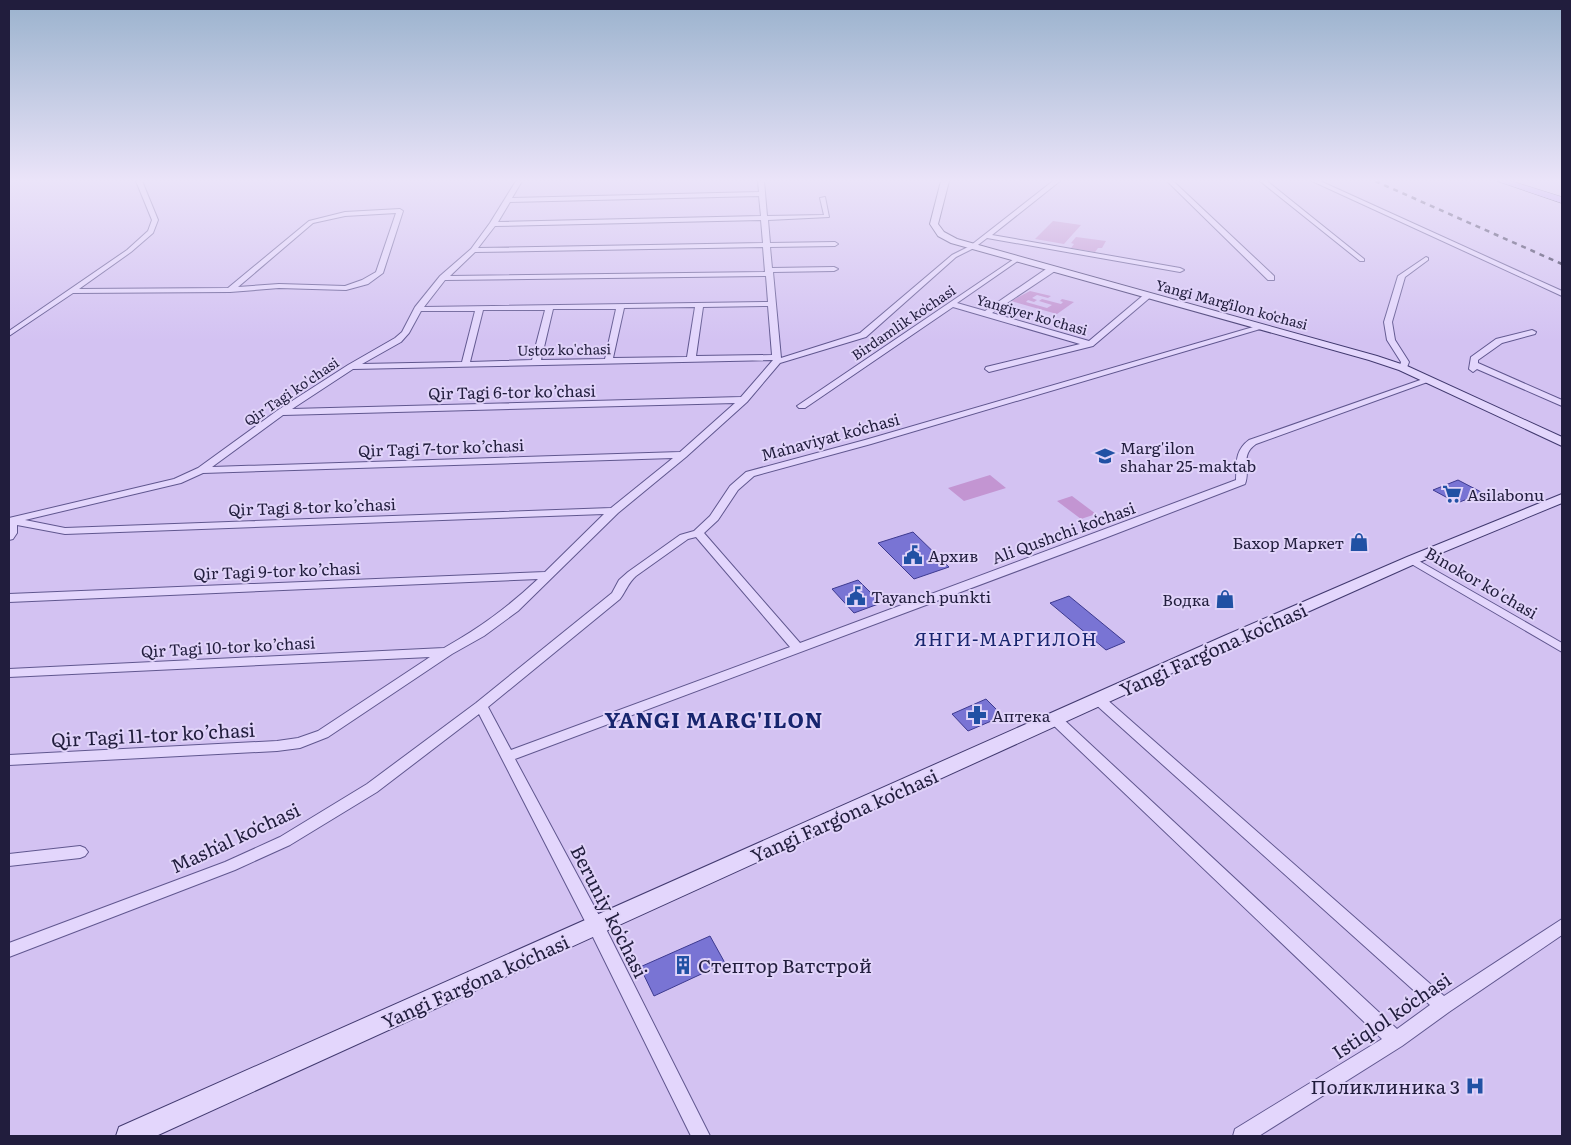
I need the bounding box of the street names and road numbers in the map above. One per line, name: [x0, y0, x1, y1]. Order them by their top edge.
street label: Yangi Margʻilon koʻchasi: [1154, 274, 1311, 334]
street label: Birdamlik koʻchasi: [847, 279, 959, 364]
street label: Yangiyer ko'chasi: [974, 289, 1090, 340]
street label: Ustoz ko'chasi: [517, 338, 611, 360]
street label: Qir Tagi ko'chasi: [240, 352, 343, 430]
street label: Qir Tagi 6-tor koʼchasi: [428, 378, 596, 404]
street label: Maʻnaviyat koʻchasi: [758, 406, 902, 466]
street label: Qir Tagi 7-tor koʼchasi: [358, 432, 524, 462]
street label: Qir Tagi 8-tor koʼchasi: [228, 491, 396, 521]
street label: Ali Qushchi koʻchasi: [988, 495, 1138, 569]
street label: Binokor ko'chasi: [1421, 540, 1543, 624]
street label: Qir Tagi 9-tor koʼchasi: [193, 555, 361, 585]
street label: Yangi Fargʻona koʻchasi: [1115, 595, 1311, 703]
street label: Qir Tagi 10-tor koʼchasi: [140, 629, 316, 663]
street label: Qir Tagi 11-tor koʼchasi: [50, 715, 256, 753]
street label: Yangi Fargʻona koʻchasi: [746, 761, 942, 869]
street label: Mashʻal koʻchasi: [166, 795, 304, 879]
street label: Beruniy koʻchasi: [564, 840, 656, 982]
street label: Yangi Fargʻona koʻchasi: [377, 927, 573, 1035]
street label: Istiqlol koʻchasi: [1326, 965, 1456, 1065]

